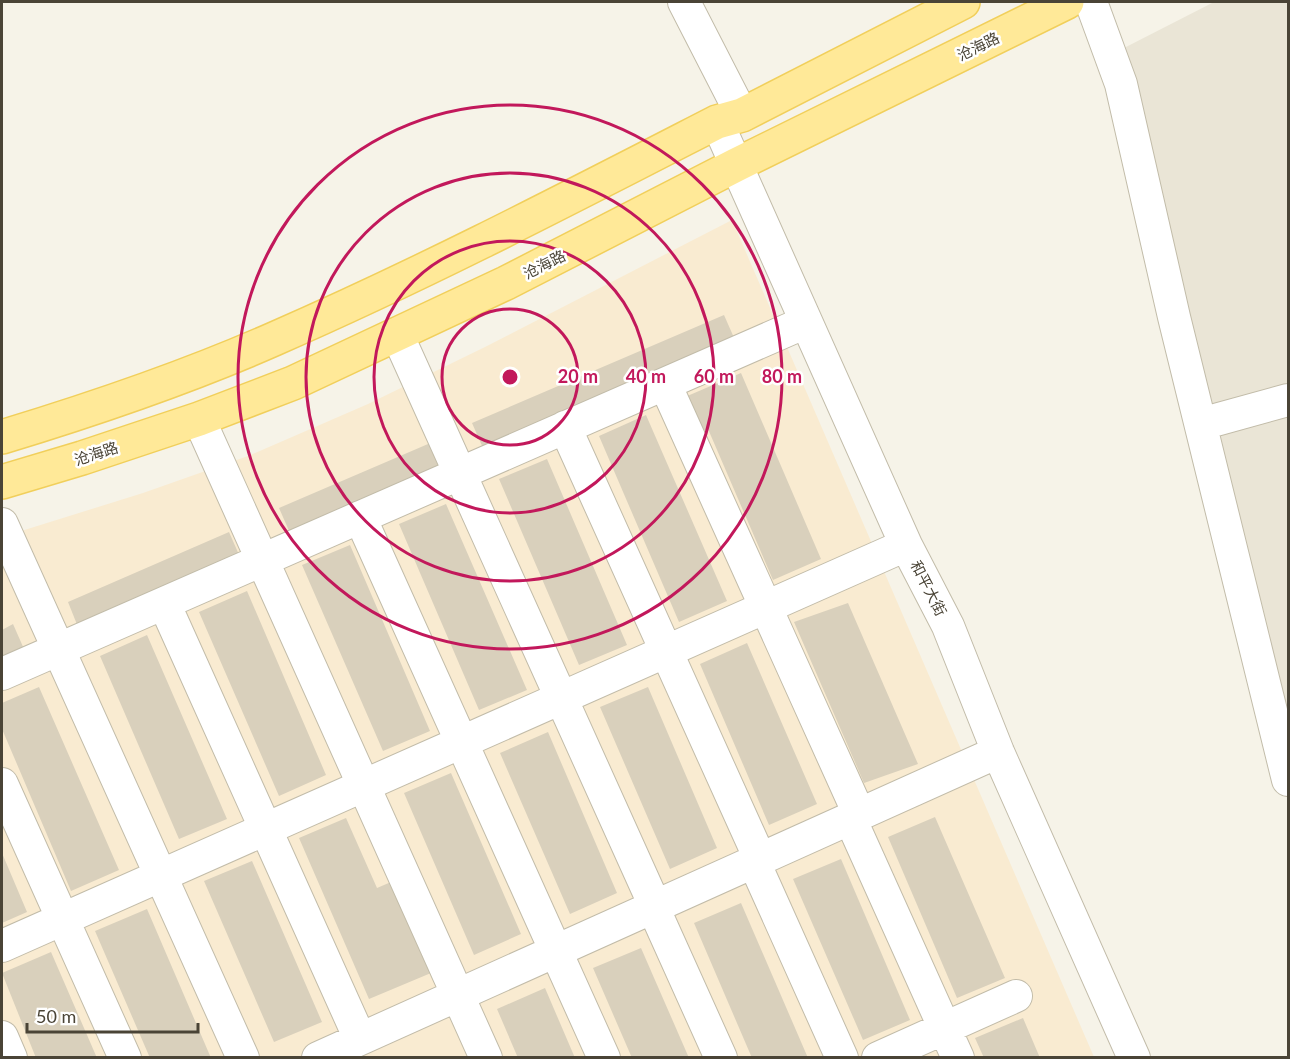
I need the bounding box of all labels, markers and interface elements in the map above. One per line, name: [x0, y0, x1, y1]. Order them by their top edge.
street label: 沧海路: [954, 28, 1002, 64]
street label: 沧海路: [520, 246, 568, 282]
text: 20 m: [558, 365, 598, 387]
text: 40 m: [626, 365, 666, 387]
text: 60 m: [694, 365, 734, 387]
text: 80 m: [762, 365, 802, 387]
centre of rings: [500, 367, 520, 387]
street label: 沧海路: [72, 437, 120, 469]
street label: 和平大街: [907, 557, 951, 619]
scale bar: [27, 996, 198, 1034]
text: 50 m: [36, 1005, 76, 1027]

